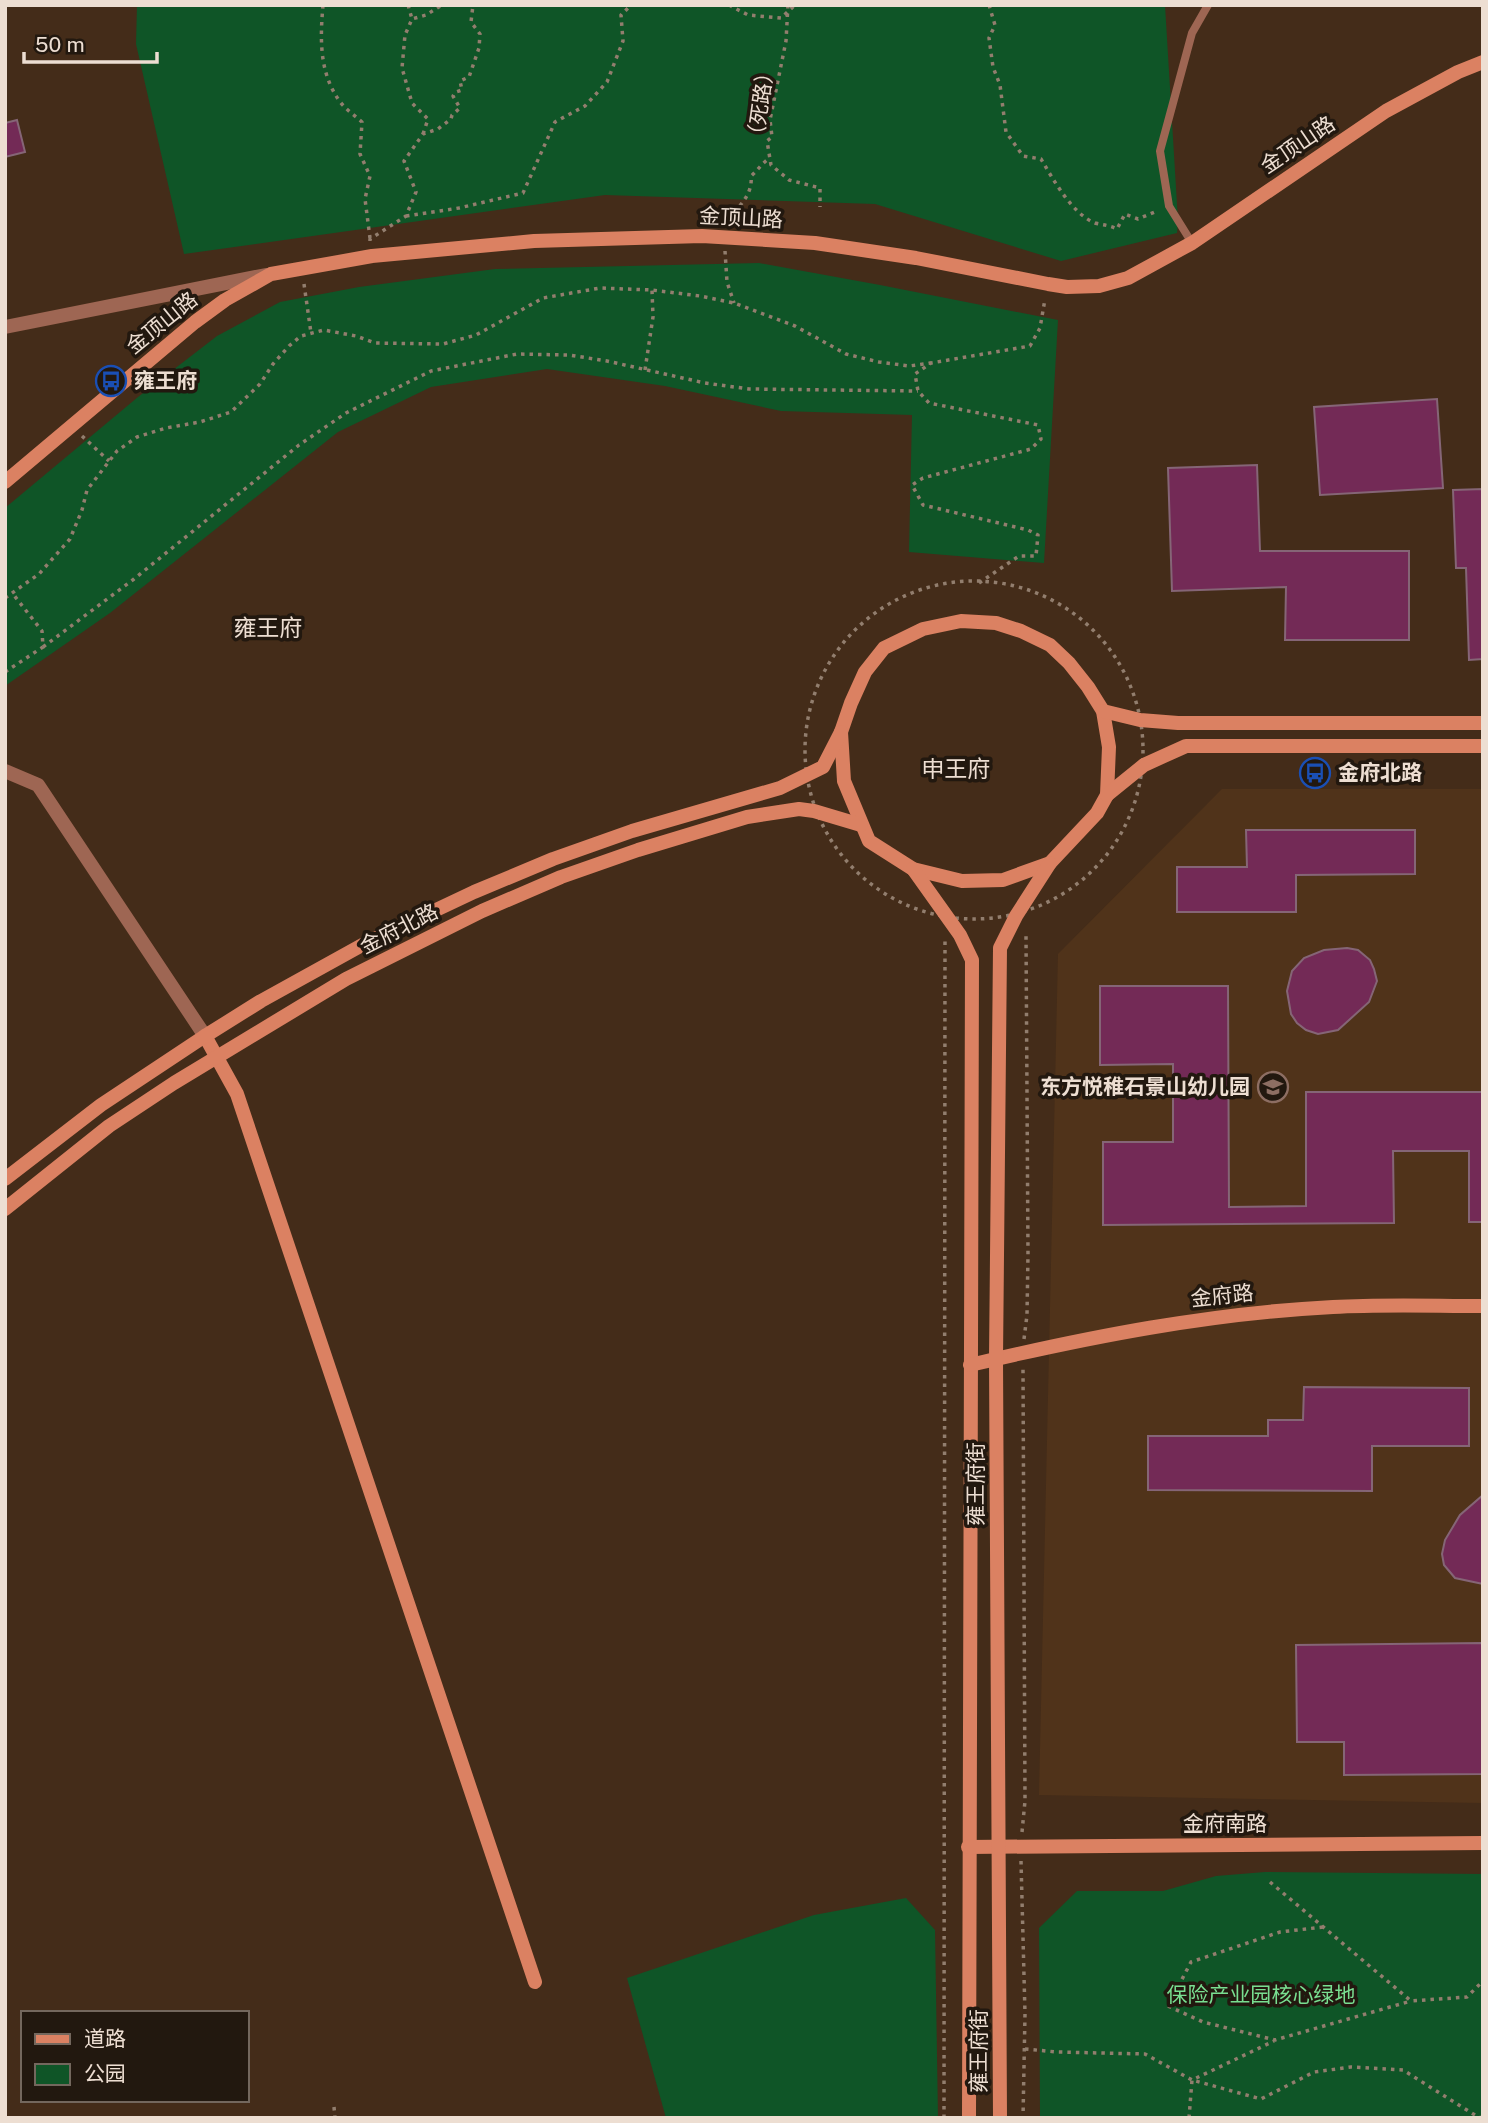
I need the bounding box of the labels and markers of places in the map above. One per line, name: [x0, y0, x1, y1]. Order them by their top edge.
bus stop icon: 雍王府: [94, 364, 128, 398]
place label: 雍王府: [134, 368, 197, 393]
bus stop icon: 金府北路: [1298, 756, 1332, 790]
place label: 金府北路: [1338, 760, 1422, 785]
school or university icon: 东方悦稚石景山幼儿园: [1256, 1070, 1290, 1104]
place label: 东方悦稚石景山幼儿园: [1040, 1074, 1250, 1099]

